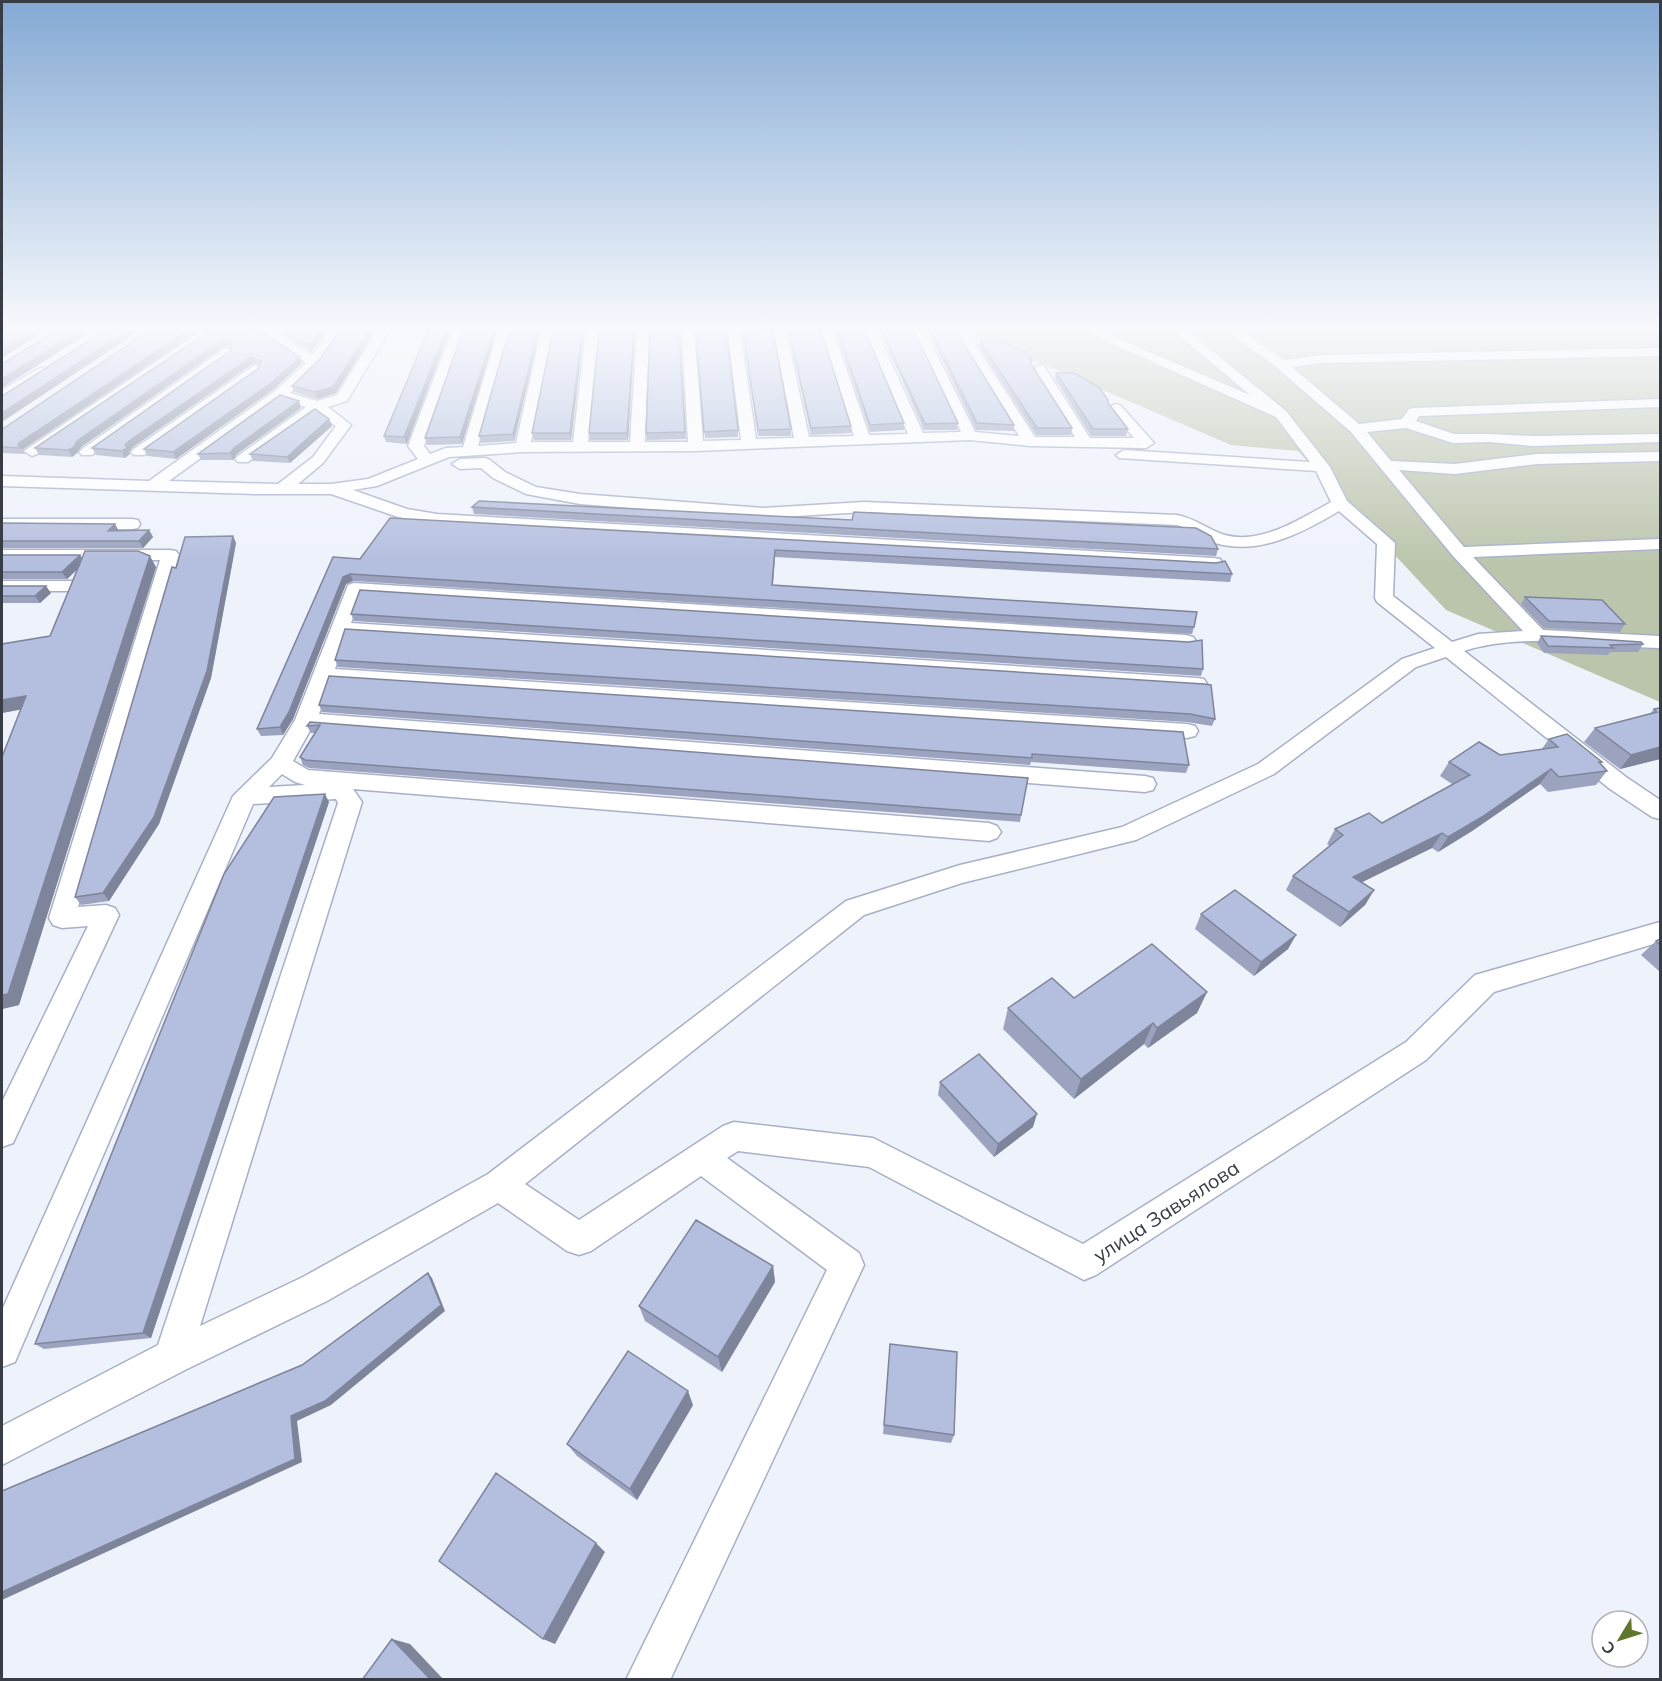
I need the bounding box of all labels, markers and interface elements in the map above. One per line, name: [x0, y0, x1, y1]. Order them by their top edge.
street label: улица Завьялова: [1088, 1155, 1244, 1267]
north arrow: [1590, 1609, 1650, 1669]
text: С: [1597, 1638, 1619, 1659]

